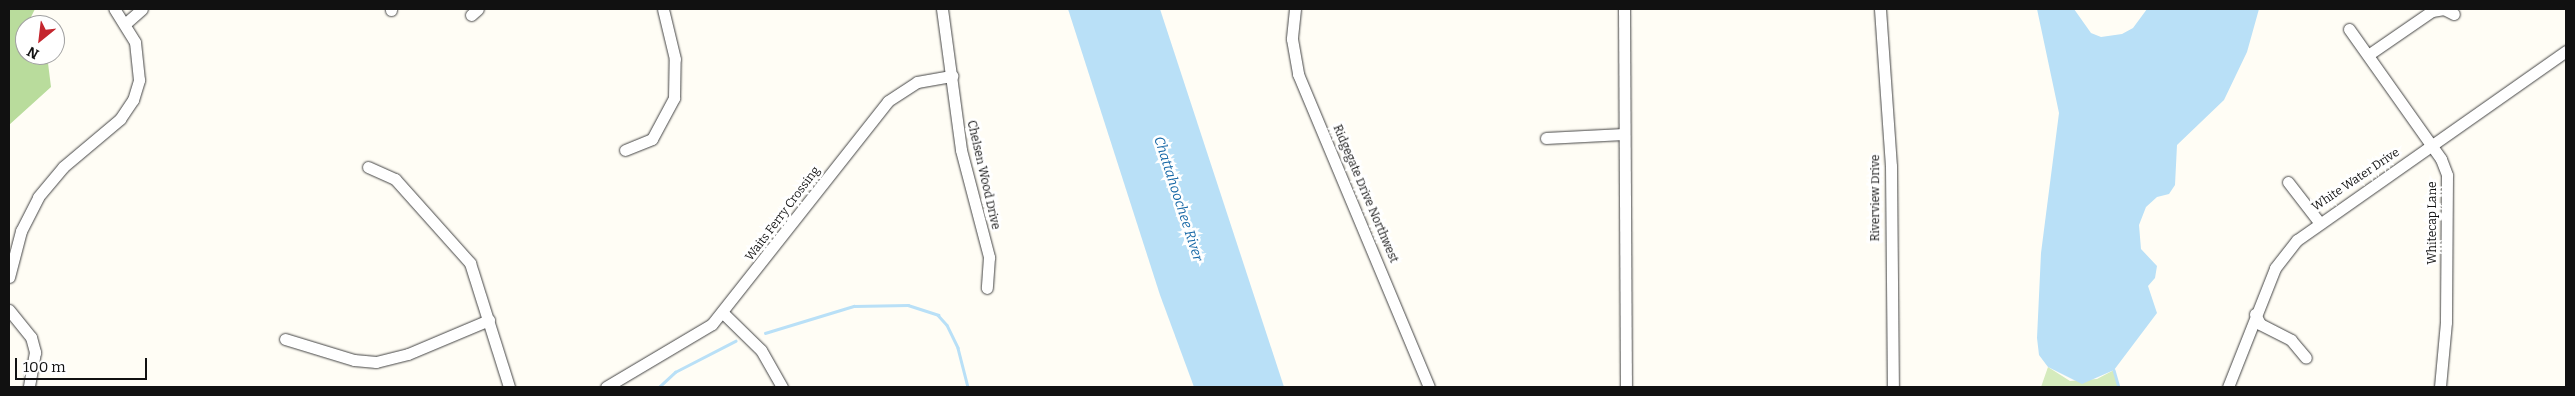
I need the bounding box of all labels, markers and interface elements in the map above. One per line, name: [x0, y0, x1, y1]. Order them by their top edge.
north arrow: [15, 15, 65, 65]
text: N: [24, 43, 42, 63]
street label: Chelsen Wood Drive: [963, 119, 1003, 231]
street label: Ridgegate Drive Northwest: [1329, 123, 1401, 265]
water label: Chattahoochee River: [1150, 134, 1206, 264]
street label: White Water Drive: [2310, 145, 2402, 215]
street label: Riverview Drive: [1869, 155, 1883, 241]
street label: Waits Ferry Crossing: [743, 164, 823, 264]
street label: Whitecap Lane: [2426, 181, 2440, 265]
scale bar: [18, 348, 150, 380]
text: 100 m: [23, 358, 66, 376]

